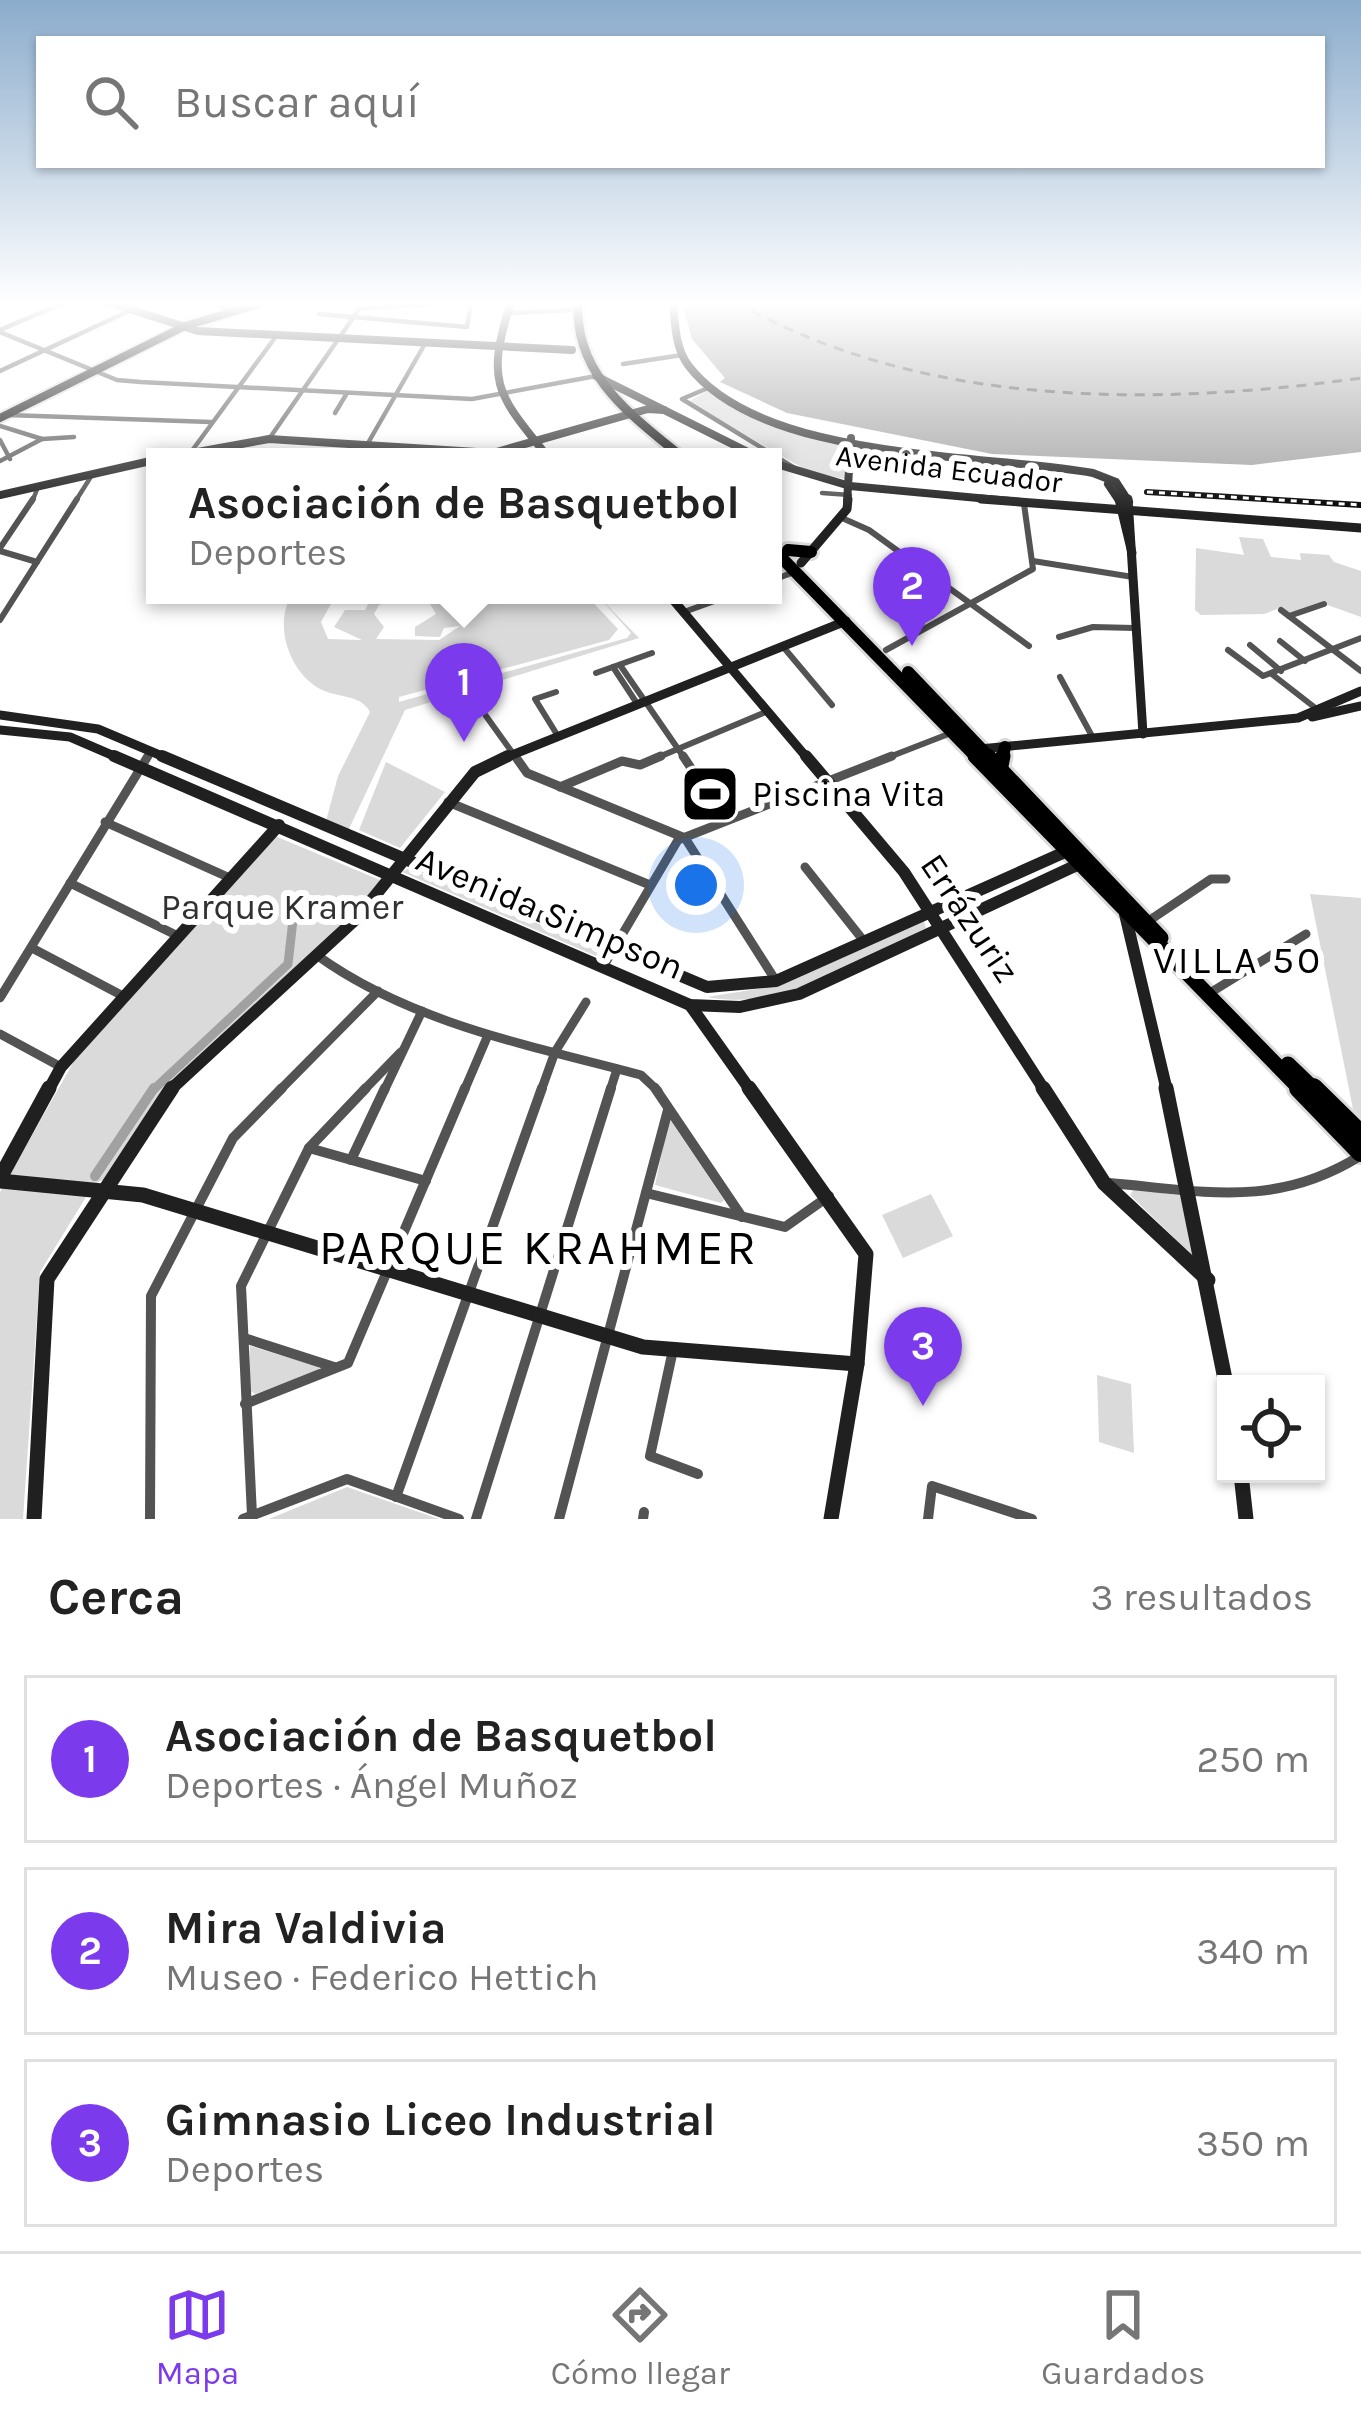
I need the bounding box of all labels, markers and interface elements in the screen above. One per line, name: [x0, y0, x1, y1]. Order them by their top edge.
search box: [36, 36, 1325, 168]
icon: search: [78, 69, 144, 135]
text: Buscar aquí: [174, 76, 420, 128]
street label: Avenida Ecuador: [834, 437, 1064, 501]
popup: [146, 448, 782, 604]
text: Asociación de Basquetbol: [188, 477, 740, 529]
text: Deportes: [188, 529, 347, 575]
pin: 2: [873, 547, 951, 646]
pin: 1: [425, 643, 503, 742]
sports icon: Piscina Vita: [679, 763, 741, 825]
place label: Piscina Vita: [752, 773, 945, 815]
street label: Avenida Simpson: [410, 838, 690, 988]
street label: Errázuriz: [912, 846, 1028, 990]
your location: [666, 855, 726, 915]
park label: Parque Kramer: [161, 886, 404, 928]
district label: VILLA 50: [1153, 937, 1323, 983]
district label: PARQUE KRAHMER: [319, 1220, 759, 1276]
pin: 3: [884, 1307, 962, 1406]
map controls: [1217, 1375, 1325, 1483]
button: locate: [1217, 1375, 1325, 1483]
text: Cerca: [48, 1567, 184, 1627]
text: 3 resultados: [1091, 1574, 1313, 1620]
text: Asociación de Basquetbol: [165, 1710, 717, 1762]
text: 1: [83, 1736, 97, 1782]
text: 250 m: [1196, 1736, 1310, 1782]
text: Deportes · Ángel Muñoz: [165, 1762, 578, 1808]
text: Mira Valdivia: [165, 1902, 447, 1954]
text: 2: [78, 1928, 102, 1974]
text: 340 m: [1196, 1928, 1310, 1974]
text: Museo · Federico Hettich: [165, 1954, 599, 2000]
text: Gimnasio Liceo Industrial: [165, 2094, 716, 2146]
text: 3: [78, 2120, 102, 2166]
text: 350 m: [1196, 2120, 1310, 2166]
text: Deportes: [165, 2146, 324, 2192]
tab: Mapa: [156, 2282, 239, 2392]
tab: Cómo llegar: [551, 2282, 730, 2392]
tab: Guardados: [1041, 2282, 1205, 2392]

